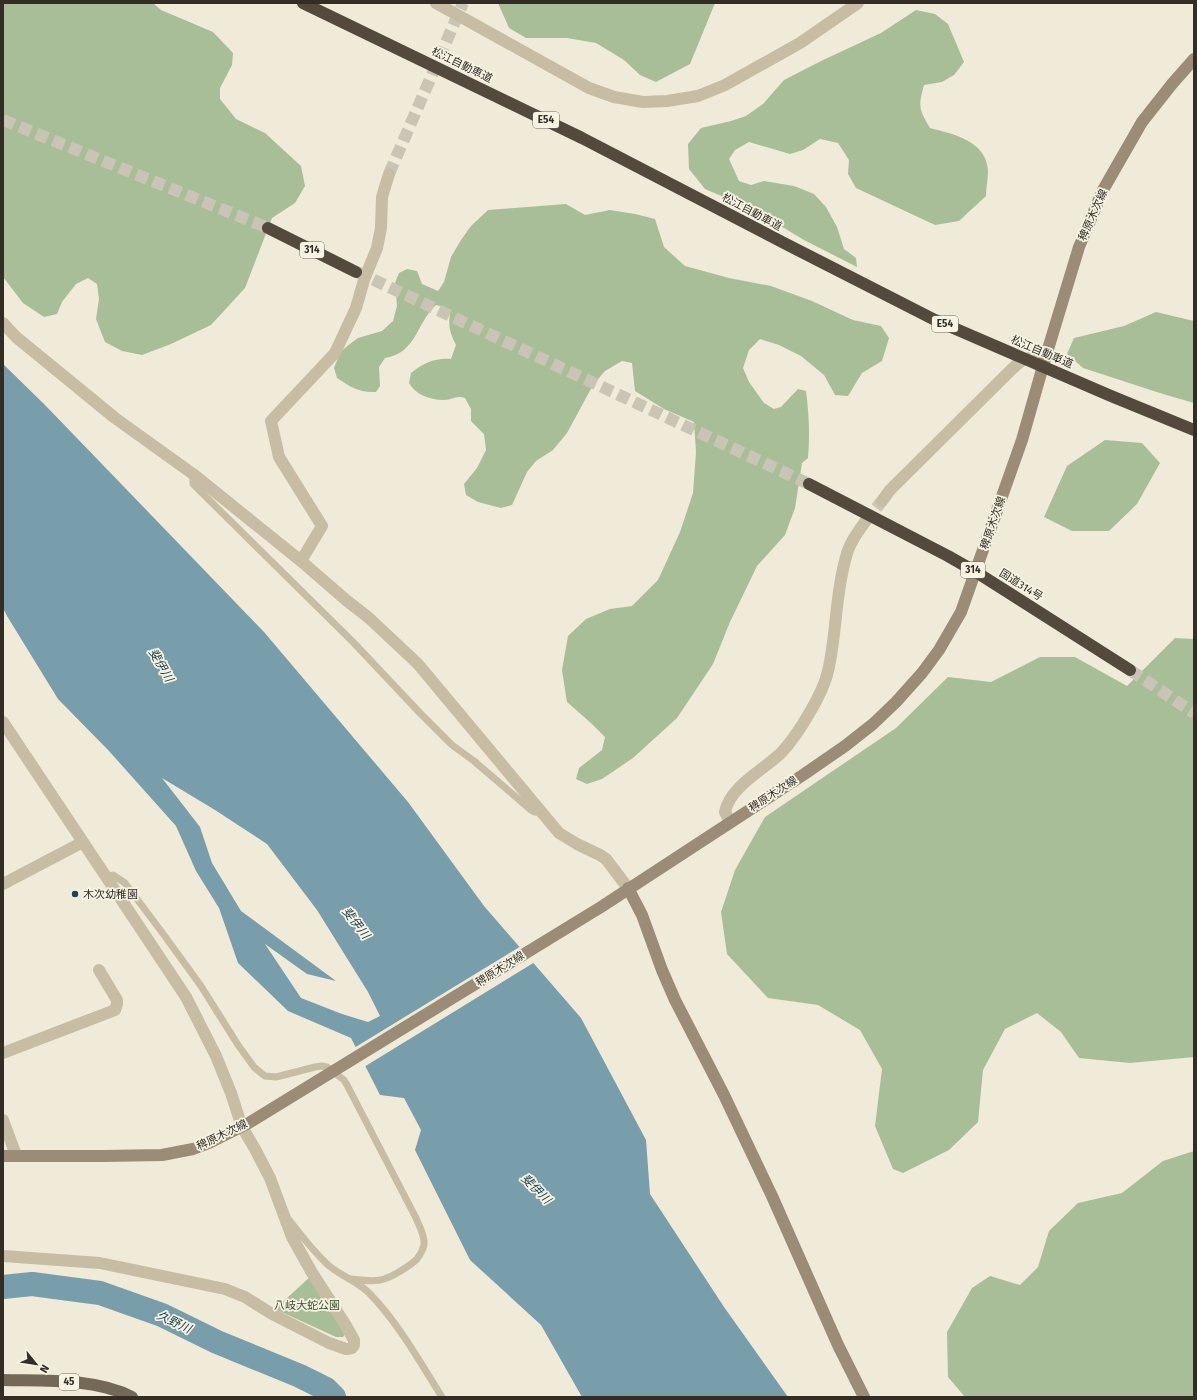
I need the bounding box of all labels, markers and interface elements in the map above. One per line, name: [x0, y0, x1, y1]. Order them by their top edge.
street label: 松江自動車道: [429, 45, 495, 85]
road number: E54: [533, 112, 559, 128]
street label: 稗原木次線: [1076, 187, 1110, 243]
street label: 松江自動車道: [720, 191, 784, 233]
road number: 314: [300, 242, 324, 258]
road number: E54: [932, 316, 958, 332]
street label: 松江自動車道: [1009, 333, 1075, 371]
street label: 稗原木次線: [978, 495, 1008, 551]
road number: 314: [961, 562, 985, 578]
street label: 国道314号: [997, 567, 1045, 603]
water label: 斐伊川: [146, 646, 177, 686]
street label: 稗原木次線: [746, 774, 800, 814]
place label: 木次幼稚園: [83, 888, 138, 901]
marker: 木次幼稚園: [70, 889, 80, 899]
water label: 斐伊川: [339, 905, 374, 943]
street label: 稗原木次線: [473, 949, 527, 989]
street label: 稗原木次線: [194, 1117, 250, 1153]
water label: 斐伊川: [518, 1171, 555, 1208]
park label: 八岐大蛇公園: [274, 1299, 340, 1312]
water label: 久野川: [155, 1308, 195, 1337]
north arrow: [16, 1344, 56, 1384]
text: N: [37, 1362, 52, 1375]
road number: 45: [59, 1374, 79, 1390]

